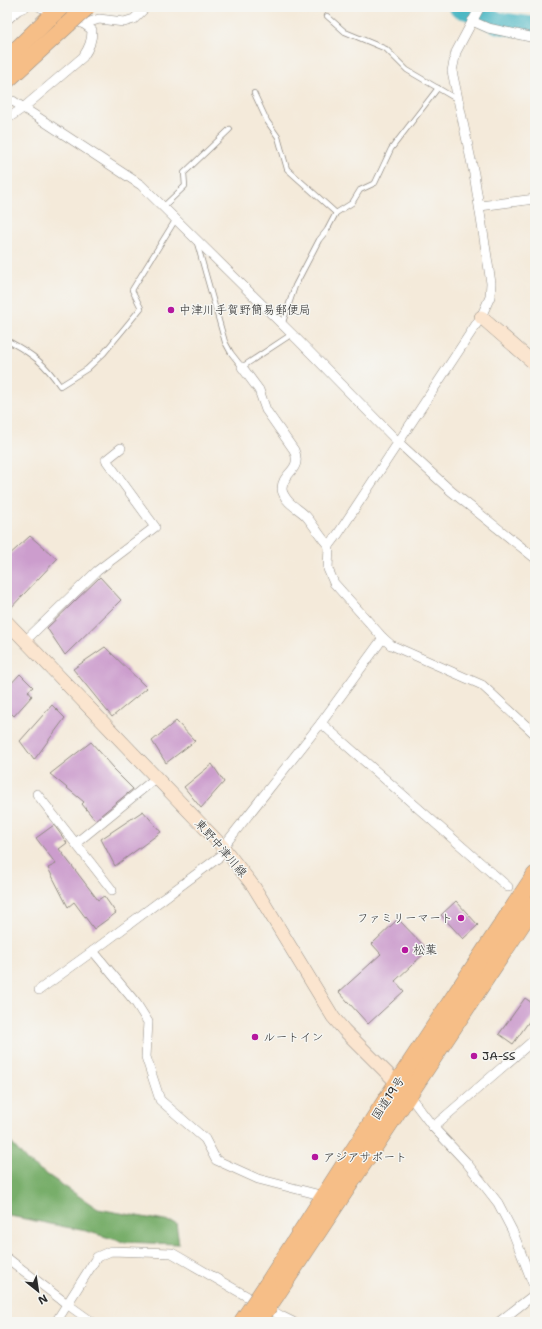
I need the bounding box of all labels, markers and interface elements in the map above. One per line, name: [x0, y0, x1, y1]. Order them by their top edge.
place label: 中津川手賀野簡易郵便局: [179, 302, 311, 318]
marker: 中津川手賀野簡易郵便局: [166, 305, 176, 315]
street label: 東野中津川線: [191, 816, 251, 880]
place label: ファミリーマート: [357, 910, 453, 926]
marker: ファミリーマート: [456, 913, 466, 923]
place label: 松葉: [413, 942, 437, 958]
marker: 松葉: [400, 945, 410, 955]
place label: ルートイン: [263, 1029, 323, 1045]
marker: ルートイン: [250, 1032, 260, 1042]
place label: JA-SS: [482, 1048, 516, 1064]
marker: JA-SS: [469, 1051, 479, 1061]
street label: 国道19号: [368, 1073, 408, 1123]
place label: アジアサポート: [323, 1149, 407, 1165]
marker: アジアサポート: [310, 1152, 320, 1162]
north arrow: [18, 1271, 58, 1311]
text: N: [35, 1291, 50, 1308]

